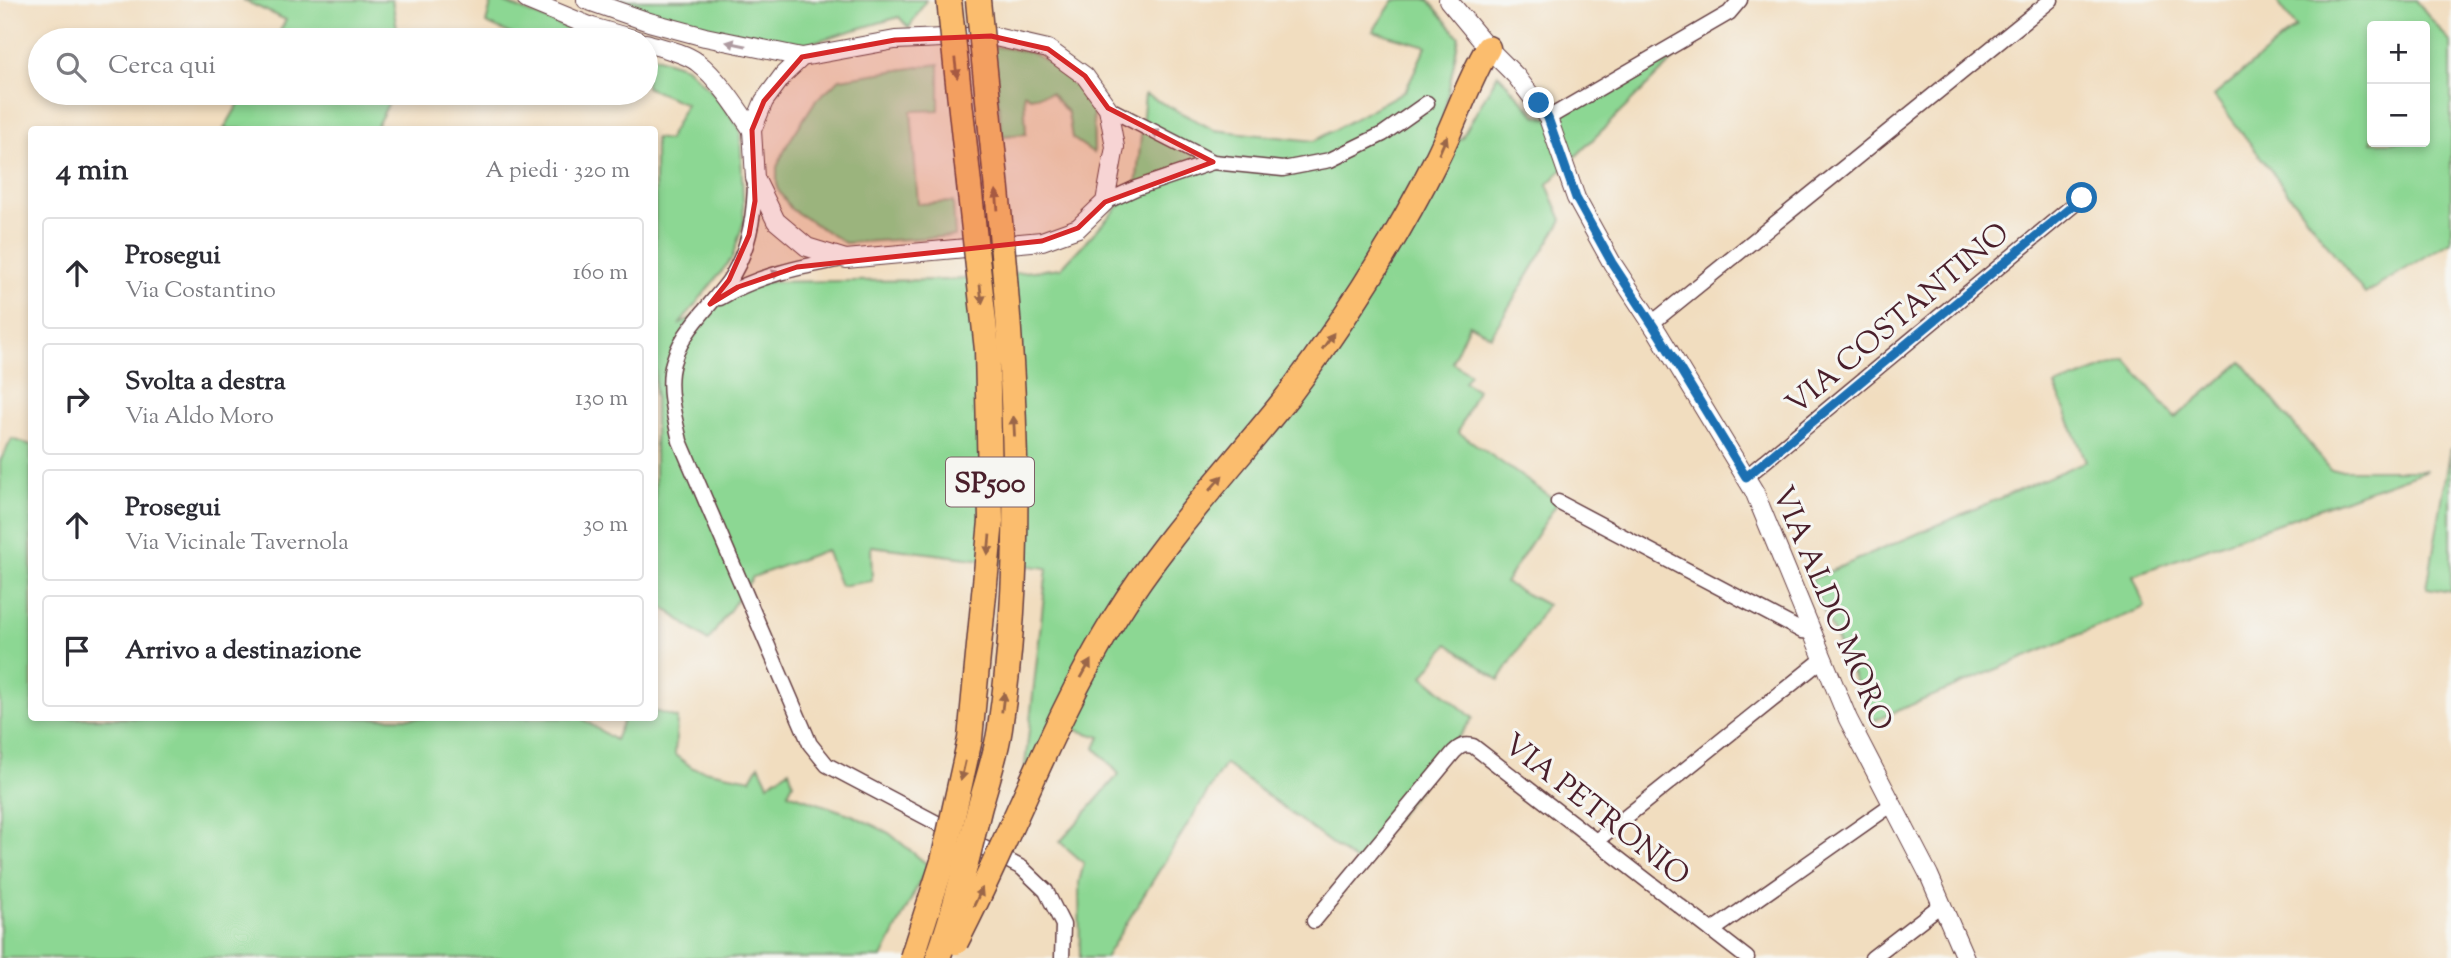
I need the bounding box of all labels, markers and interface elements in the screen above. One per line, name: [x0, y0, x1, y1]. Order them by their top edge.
map controls: [2367, 21, 2430, 147]
button: +: [2367, 21, 2430, 84]
search box: [28, 28, 658, 105]
one-way arrow: [725, 38, 747, 49]
icon: search: [52, 48, 90, 86]
text: Cerca qui: [108, 48, 216, 85]
one-way arrow: [951, 57, 962, 79]
button: −: [2367, 84, 2430, 147]
route end: [1523, 87, 1554, 118]
one-way arrow: [1150, 129, 1170, 141]
one-way arrow: [1438, 135, 1449, 156]
text: 4 min: [56, 150, 129, 193]
text: A piedi · 320 m: [485, 155, 630, 188]
route start: [2066, 182, 2097, 213]
one-way arrow: [991, 188, 1002, 210]
street label: VIA COSTANTINO: [1778, 214, 2020, 426]
text: Prosegui: [125, 238, 221, 275]
icon: ahead: [58, 254, 96, 292]
text: 160 m: [573, 257, 628, 290]
one-way arrow: [761, 269, 782, 280]
text: Via Costantino: [125, 275, 276, 308]
one-way arrow: [976, 283, 987, 305]
one-way arrow: [1321, 332, 1335, 350]
text: Svolta a destra: [125, 364, 286, 401]
icon: right: [58, 380, 96, 418]
text: 130 m: [575, 383, 628, 416]
text: Via Aldo Moro: [125, 401, 274, 434]
one-way arrow: [1009, 415, 1020, 437]
road number: SP500: [946, 458, 1034, 506]
one-way arrow: [1208, 474, 1223, 491]
street label: VIA ALDO MORO: [1760, 480, 1902, 738]
text: Prosegui: [125, 490, 221, 527]
icon: ahead: [58, 506, 96, 544]
text: 30 m: [583, 509, 628, 542]
text: Via Vicinale Tavernola: [125, 527, 349, 560]
one-way arrow: [983, 535, 994, 557]
icon: arrive: [58, 632, 96, 670]
text: Arrivo a destinazione: [125, 633, 361, 670]
one-way arrow: [1080, 659, 1092, 679]
one-way arrow: [998, 691, 1009, 713]
street label: VIA PETRONIO: [1493, 724, 1698, 898]
one-way arrow: [957, 760, 968, 782]
one-way arrow: [973, 886, 984, 907]

